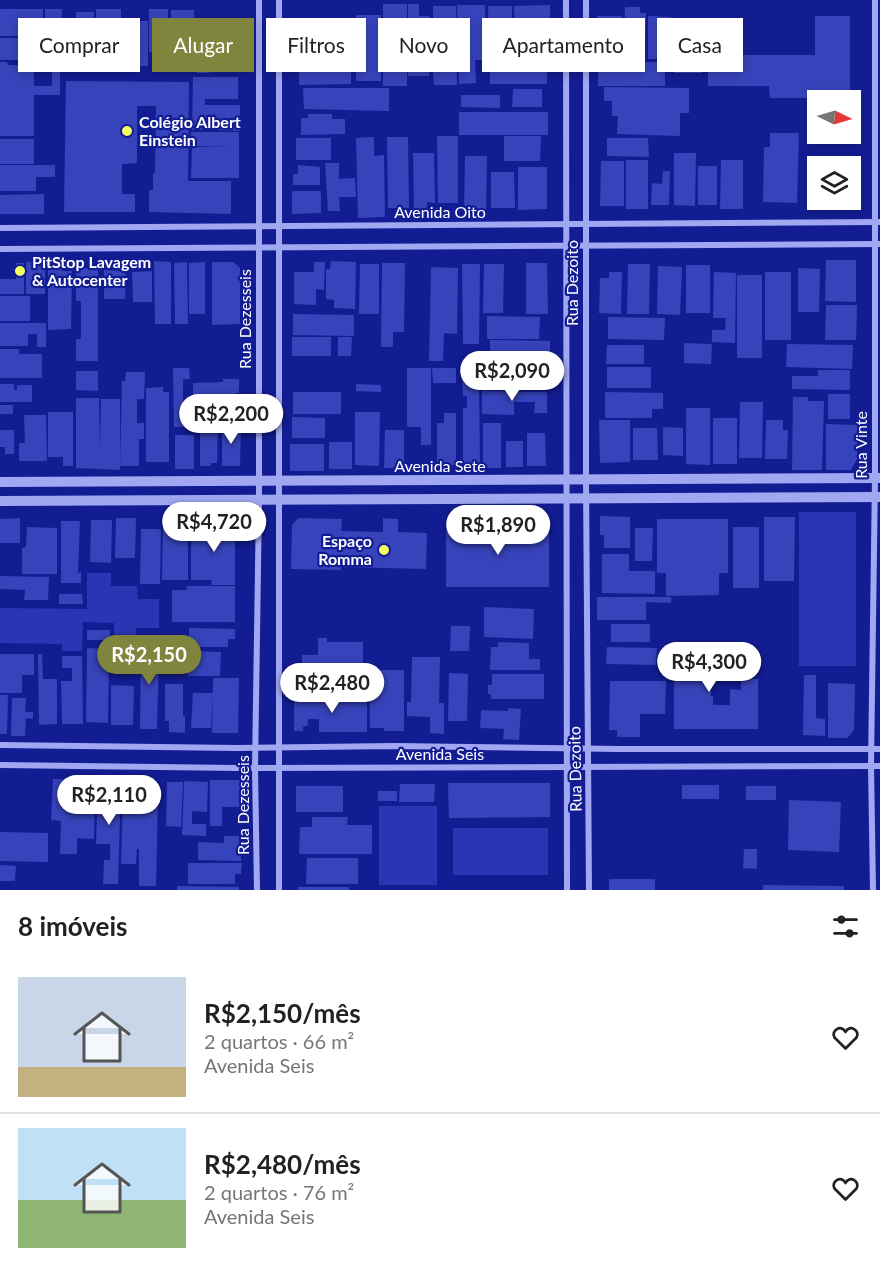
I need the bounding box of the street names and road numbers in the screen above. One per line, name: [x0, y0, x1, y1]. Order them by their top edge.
street label: Avenida Oito: [394, 202, 486, 221]
street label: Rua Dezoito: [562, 240, 581, 326]
street label: Rua Dezesseis: [235, 269, 254, 369]
street label: Rua Vinte: [851, 411, 870, 479]
street label: Avenida Sete: [394, 456, 486, 475]
street label: Rua Dezoito: [564, 726, 585, 812]
street label: Avenida Seis: [396, 744, 484, 763]
street label: Rua Dezesseis: [233, 755, 252, 855]

